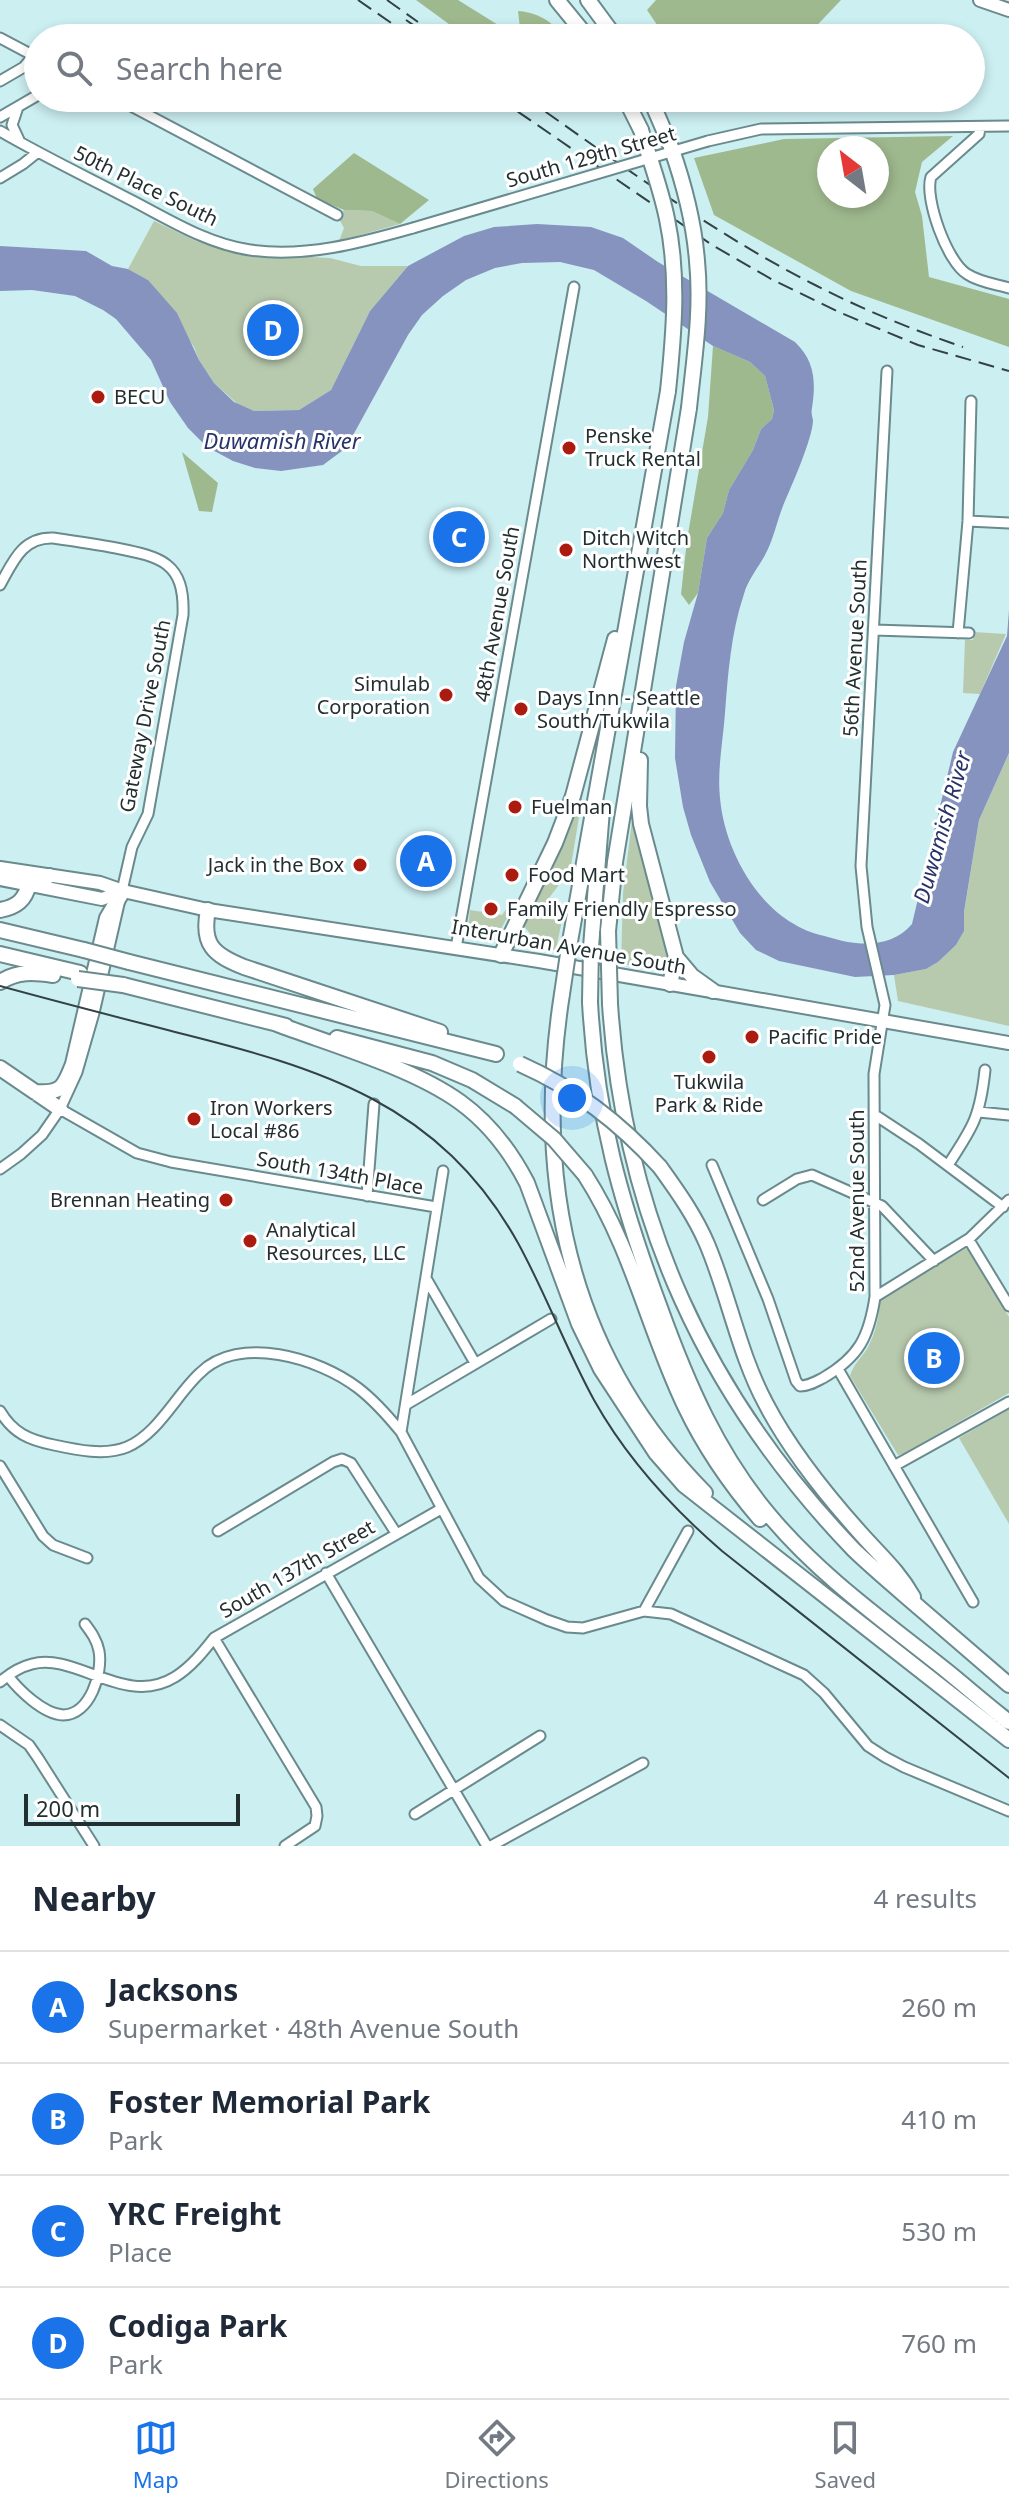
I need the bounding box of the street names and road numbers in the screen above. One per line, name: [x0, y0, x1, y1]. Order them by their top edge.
street label: South 129th Street: [503, 119, 679, 194]
street label: 50th Place South: [70, 139, 223, 232]
street label: 48th Avenue South: [468, 524, 525, 704]
street label: 56th Avenue South: [836, 558, 873, 738]
street label: Gateway Drive South: [113, 617, 176, 815]
street label: Interurban Avenue South: [450, 913, 689, 980]
street label: 52nd Avenue South: [843, 1109, 870, 1293]
street label: South 134th Place: [255, 1145, 425, 1200]
street label: South 137th Street: [214, 1513, 379, 1624]

